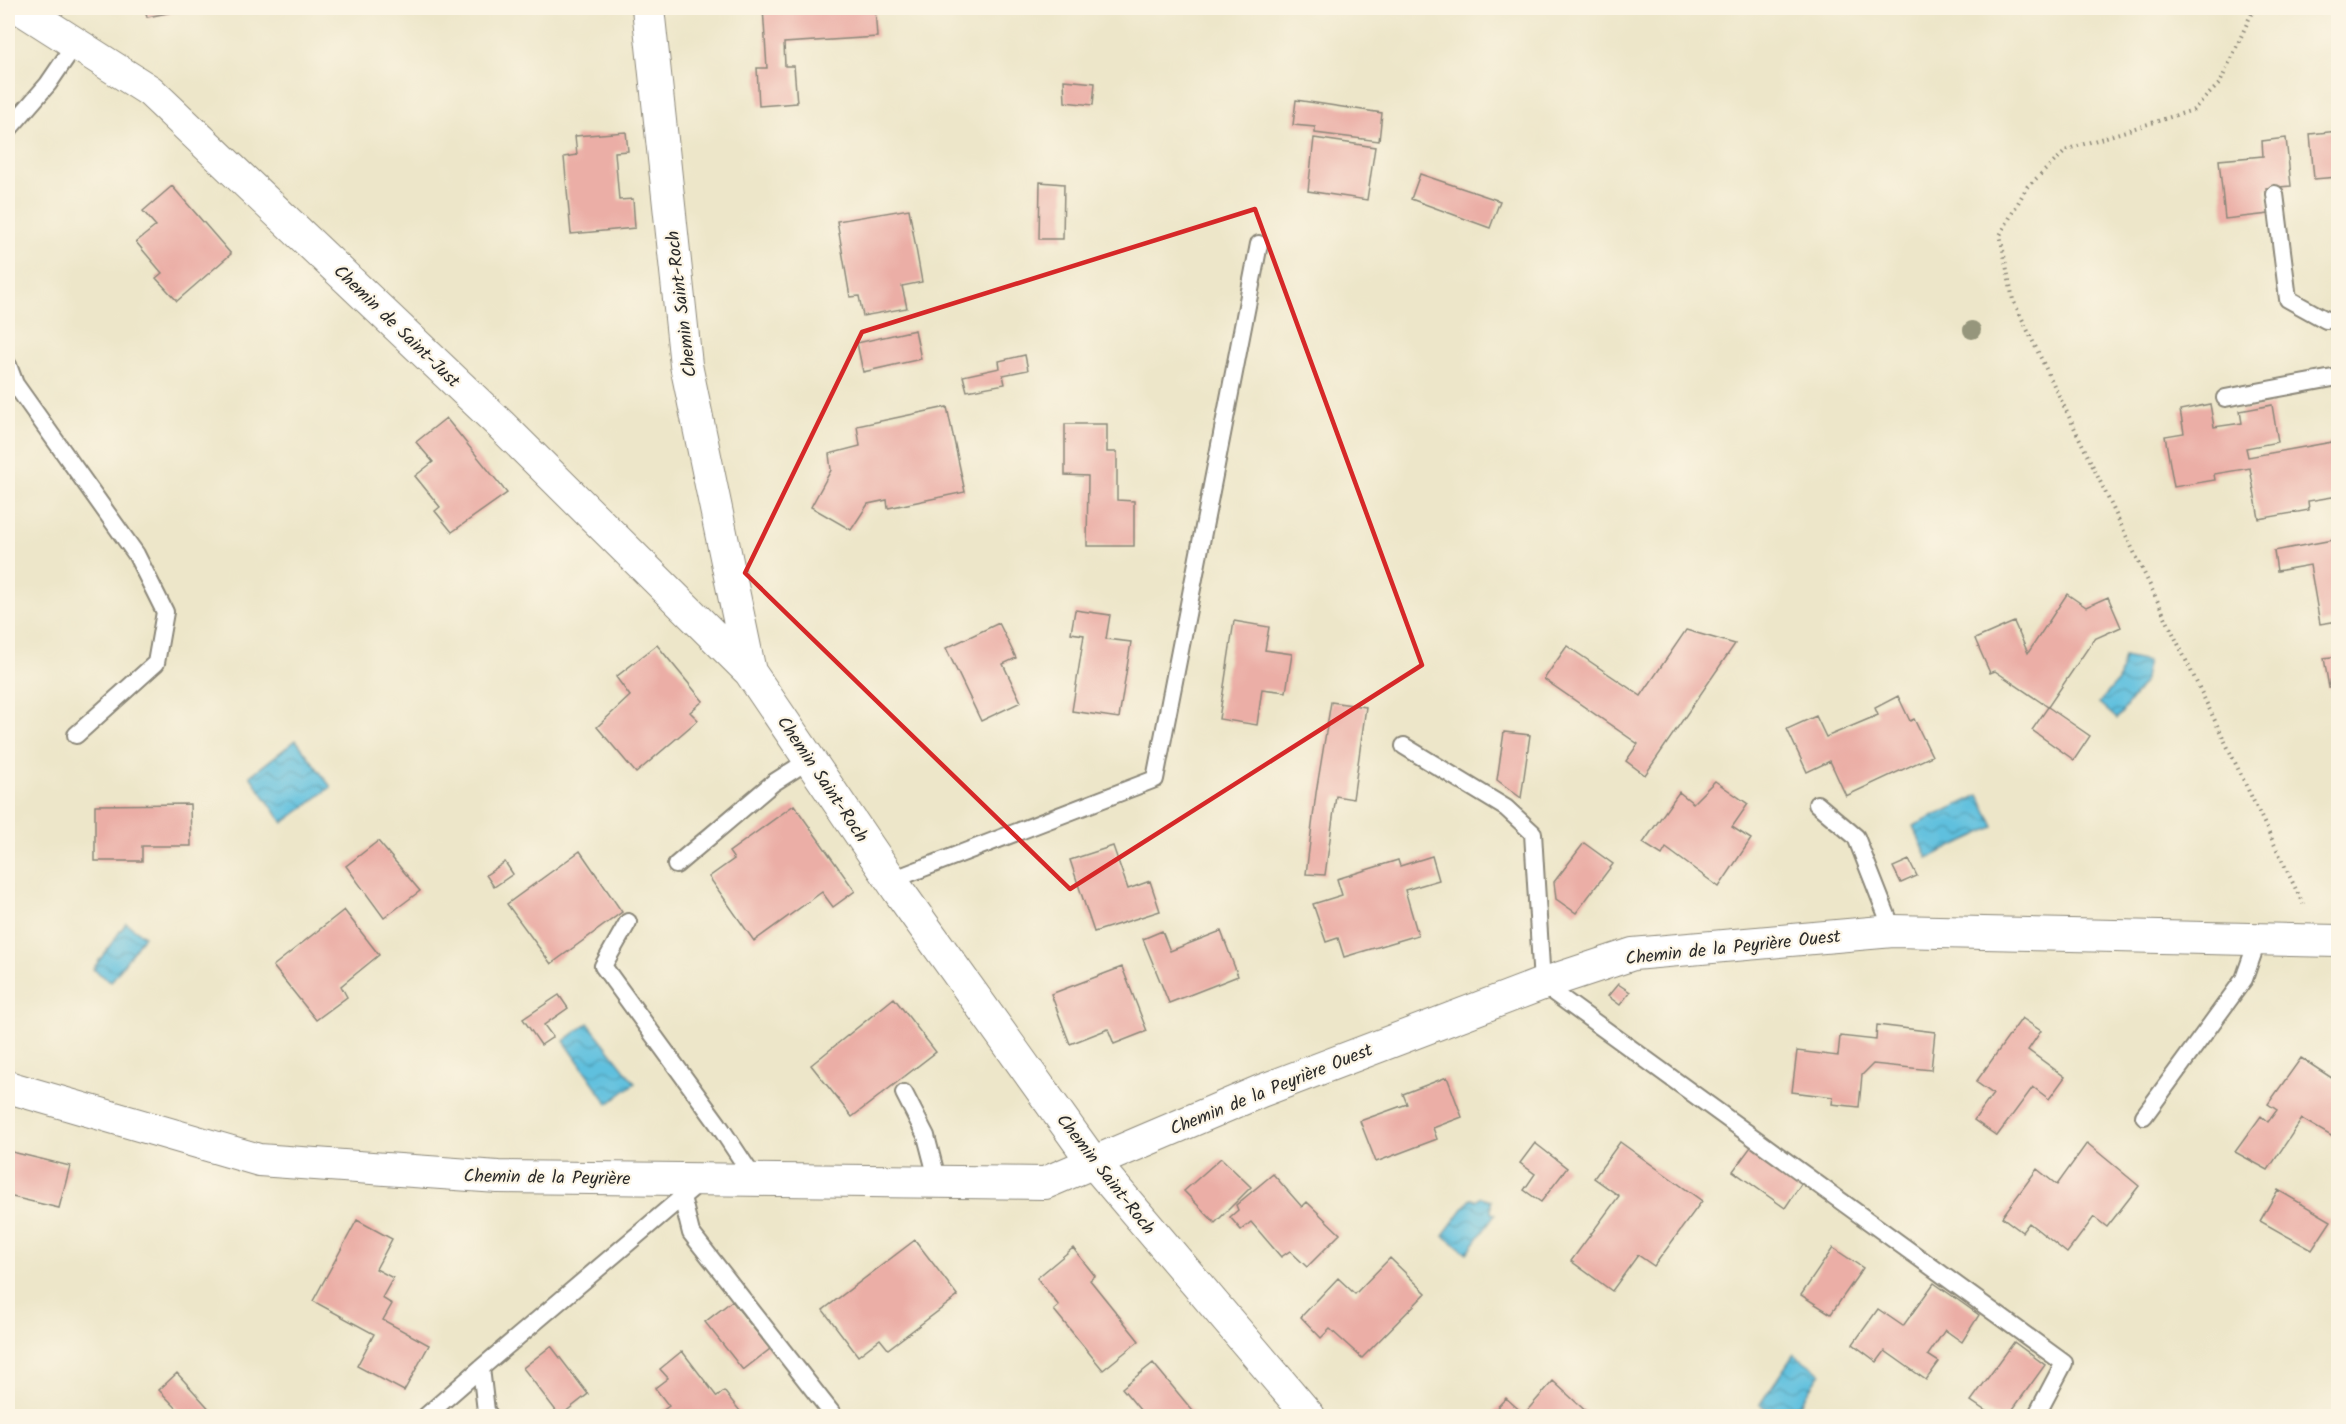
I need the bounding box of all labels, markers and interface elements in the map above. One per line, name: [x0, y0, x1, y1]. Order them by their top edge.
street label: Chemin Saint-Roch: [659, 229, 706, 379]
street label: Chemin de Saint-Just: [326, 259, 467, 396]
street label: Chemin Saint-Roch: [769, 711, 875, 849]
street label: Chemin de la Peyrière Ouest: [1624, 923, 1843, 974]
street label: Chemin de la Peyrière Ouest: [1166, 1036, 1378, 1144]
street label: Chemin Saint-Roch: [1048, 1108, 1162, 1242]
street label: Chemin de la Peyrière: [463, 1163, 631, 1194]

